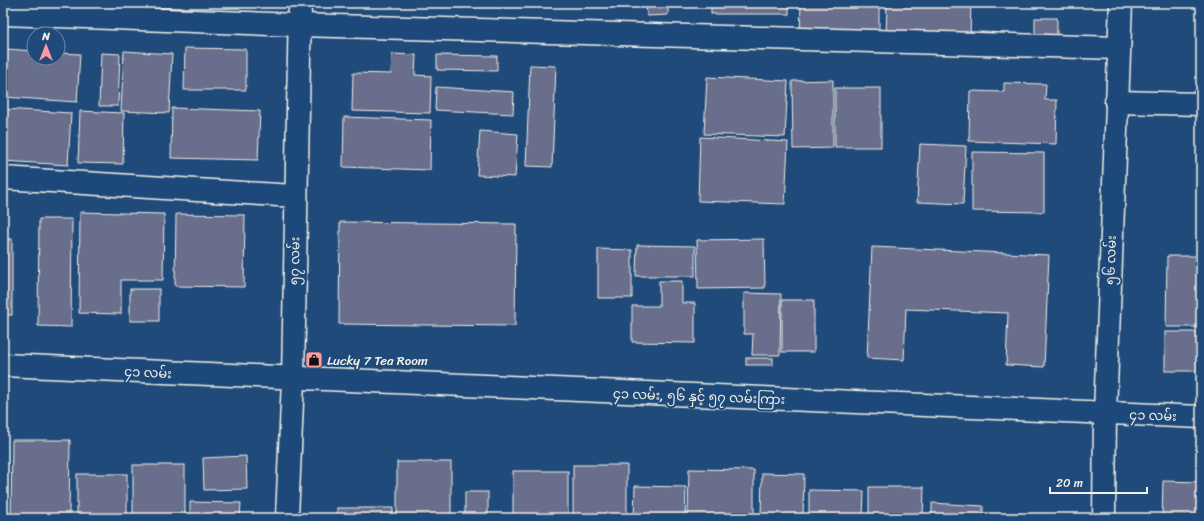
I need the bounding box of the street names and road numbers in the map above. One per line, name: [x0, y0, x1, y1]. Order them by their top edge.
street label: ၅၆ လမ်း: [1098, 235, 1123, 285]
street label: ၅၇ လမ်း: [283, 237, 306, 285]
street label: ၄၁ လမ်း: [124, 360, 172, 385]
street label: ၄၁ လမ်း, ၅၆ နှင့် ၅၇ လမ်းကြား: [612, 382, 786, 411]
street label: ၄၁ လမ်း: [1129, 403, 1177, 428]

